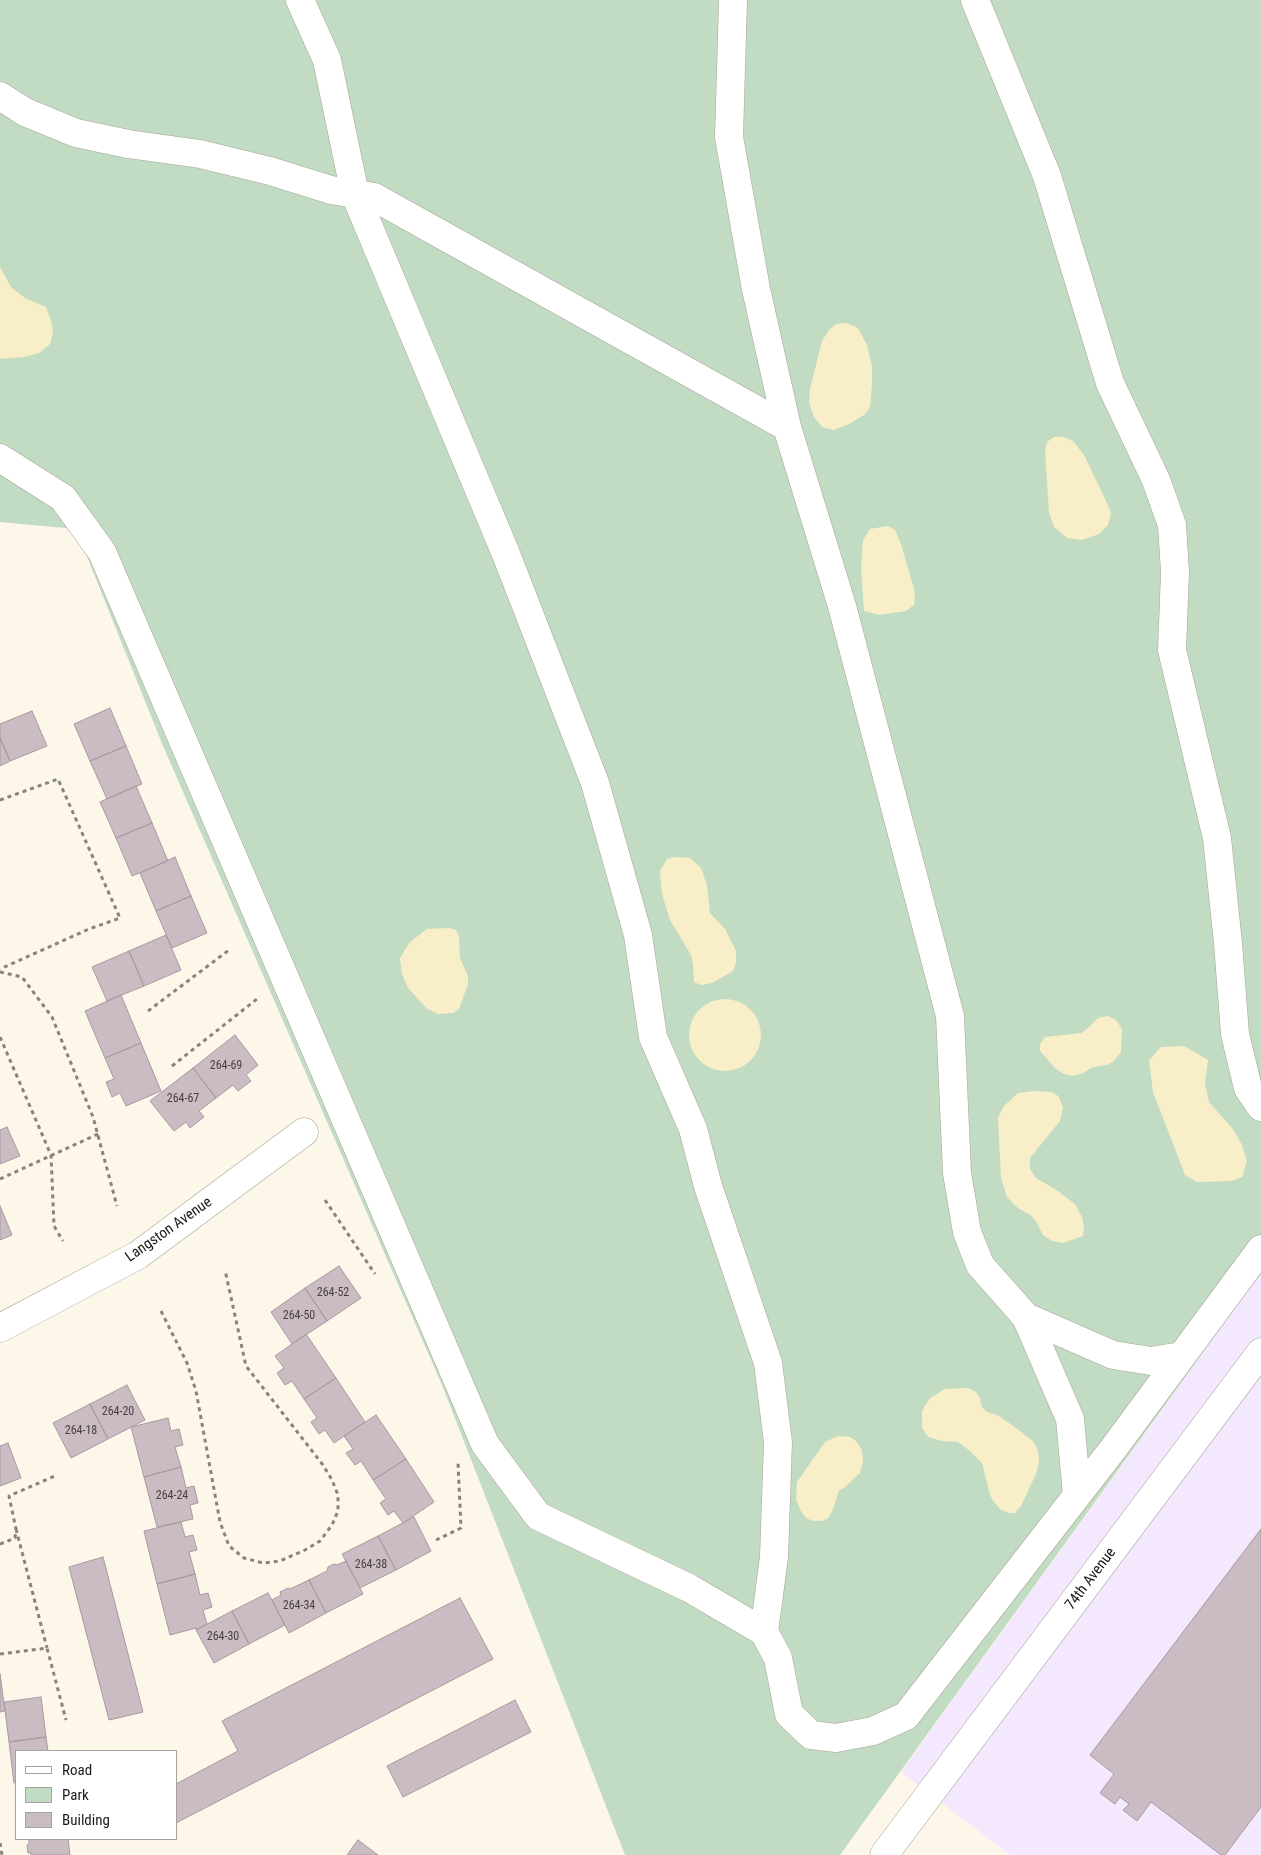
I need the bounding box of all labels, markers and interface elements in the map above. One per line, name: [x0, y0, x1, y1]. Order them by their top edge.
house number: 264-69: [210, 1059, 242, 1073]
house number: 264-67: [167, 1092, 199, 1106]
street label: Langston Avenue: [122, 1194, 216, 1266]
house number: 264-52: [317, 1286, 349, 1300]
house number: 264-50: [283, 1309, 315, 1323]
house number: 264-20: [102, 1405, 134, 1419]
house number: 264-18: [65, 1424, 97, 1438]
house number: 264-24: [156, 1489, 188, 1503]
street label: 74th Avenue: [1062, 1544, 1120, 1614]
house number: 264-38: [355, 1558, 387, 1572]
house number: 264-34: [283, 1599, 315, 1613]
house number: 264-30: [207, 1630, 239, 1644]
legend: [15, 1750, 178, 1840]
text: Road: [62, 1761, 92, 1779]
text: Park: [62, 1786, 89, 1804]
text: Building: [62, 1811, 110, 1829]

